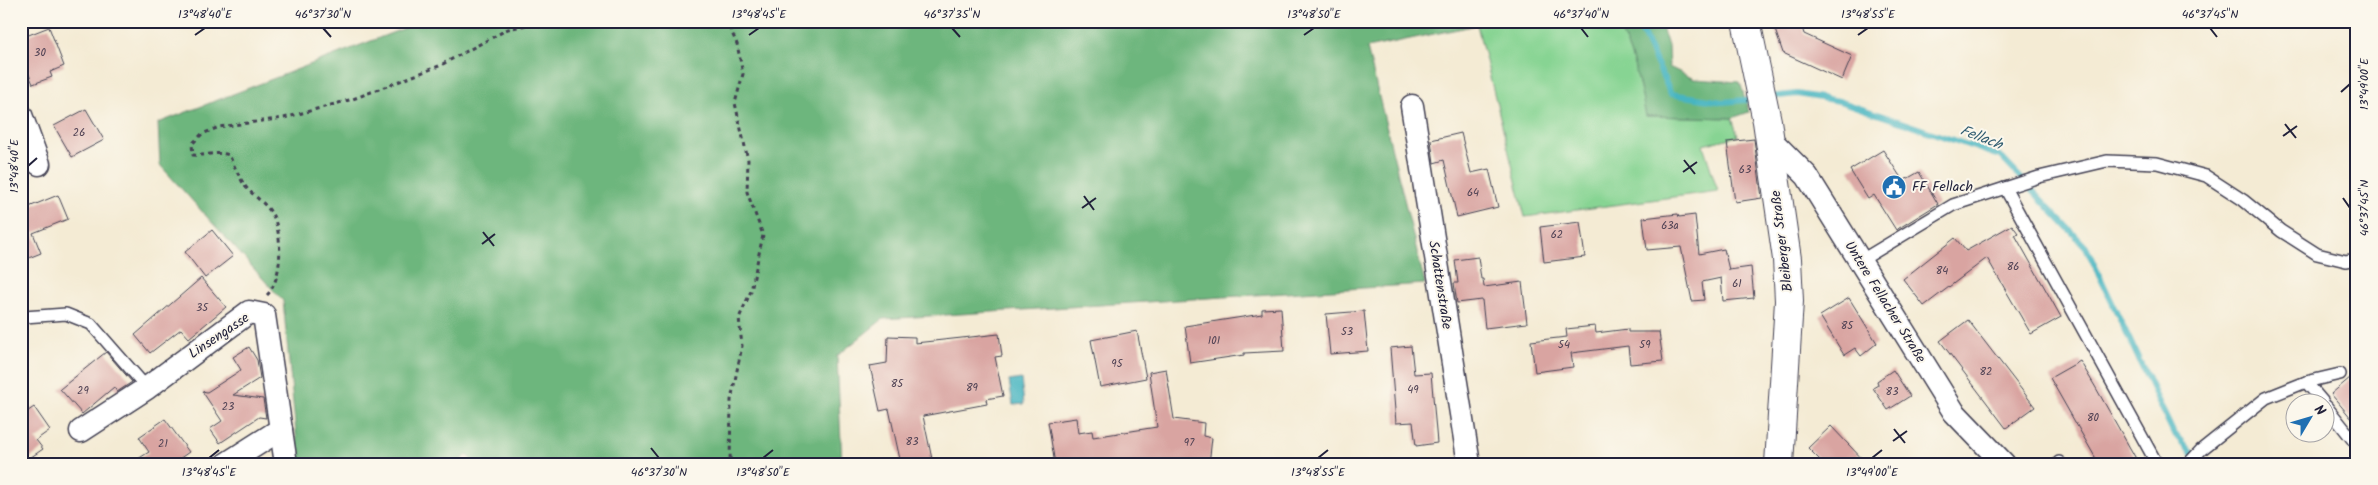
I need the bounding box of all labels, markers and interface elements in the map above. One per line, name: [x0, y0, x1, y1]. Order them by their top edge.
text: 13°48'40"E: [178, 5, 233, 24]
text: 46°37'30"N: [295, 5, 351, 24]
text: 13°48'45"E: [732, 5, 787, 24]
text: 46°37'35"N: [924, 5, 980, 24]
text: 13°48'50"E: [1287, 5, 1342, 24]
text: 46°37'40"N: [1553, 5, 1609, 24]
text: 13°48'55"E: [1841, 5, 1896, 24]
text: 46°37'45"N: [2182, 5, 2238, 24]
house number: 30: [34, 44, 46, 62]
text: 13°49'00"E: [2355, 57, 2374, 110]
water label: Fellach: [1956, 119, 2008, 158]
house number: 26: [73, 124, 85, 142]
text: 13°48'40"E: [5, 138, 24, 193]
house number: 63: [1739, 161, 1751, 179]
public building icon: FF Fellach: [1881, 174, 1907, 200]
place label: FF Fellach: [1912, 176, 1973, 198]
text: 46°37'45"N: [2355, 180, 2374, 236]
house number: 64: [1467, 184, 1479, 202]
street label: Bleiberger Straße: [1765, 188, 1799, 293]
house number: 63a: [1661, 217, 1679, 235]
house number: 62: [1551, 226, 1563, 244]
street label: Untere Fellacher Straße: [1839, 237, 1932, 368]
street label: Schattenstraße: [1422, 239, 1458, 332]
house number: 86: [2007, 258, 2019, 276]
house number: 84: [1936, 262, 1948, 280]
house number: 61: [1732, 275, 1742, 293]
house number: 35: [196, 299, 209, 317]
street label: Linsengasse: [184, 307, 255, 365]
house number: 85: [1841, 317, 1854, 335]
house number: 53: [1341, 323, 1353, 341]
house number: 101: [1208, 332, 1220, 350]
house number: 54: [1558, 336, 1570, 354]
house number: 59: [1639, 336, 1651, 354]
house number: 95: [1111, 355, 1124, 373]
house number: 82: [1979, 363, 1993, 381]
house number: 85: [891, 375, 904, 393]
house number: 89: [966, 379, 979, 397]
house number: 49: [1407, 381, 1419, 399]
house number: 29: [77, 382, 90, 400]
house number: 83: [1886, 383, 1898, 401]
north arrow: [2286, 392, 2336, 442]
house number: 23: [222, 398, 234, 416]
text: N: [2308, 400, 2331, 421]
house number: 80: [2087, 409, 2100, 427]
house number: 83: [906, 433, 918, 451]
house number: 97: [1184, 434, 1195, 452]
house number: 21: [158, 435, 168, 453]
text: 13°48'45"E: [182, 463, 237, 482]
text: 46°37'30"N: [631, 463, 687, 482]
text: 13°48'50"E: [736, 463, 791, 482]
text: 13°48'55"E: [1291, 463, 1346, 482]
text: 13°49'00"E: [1846, 463, 1899, 482]

